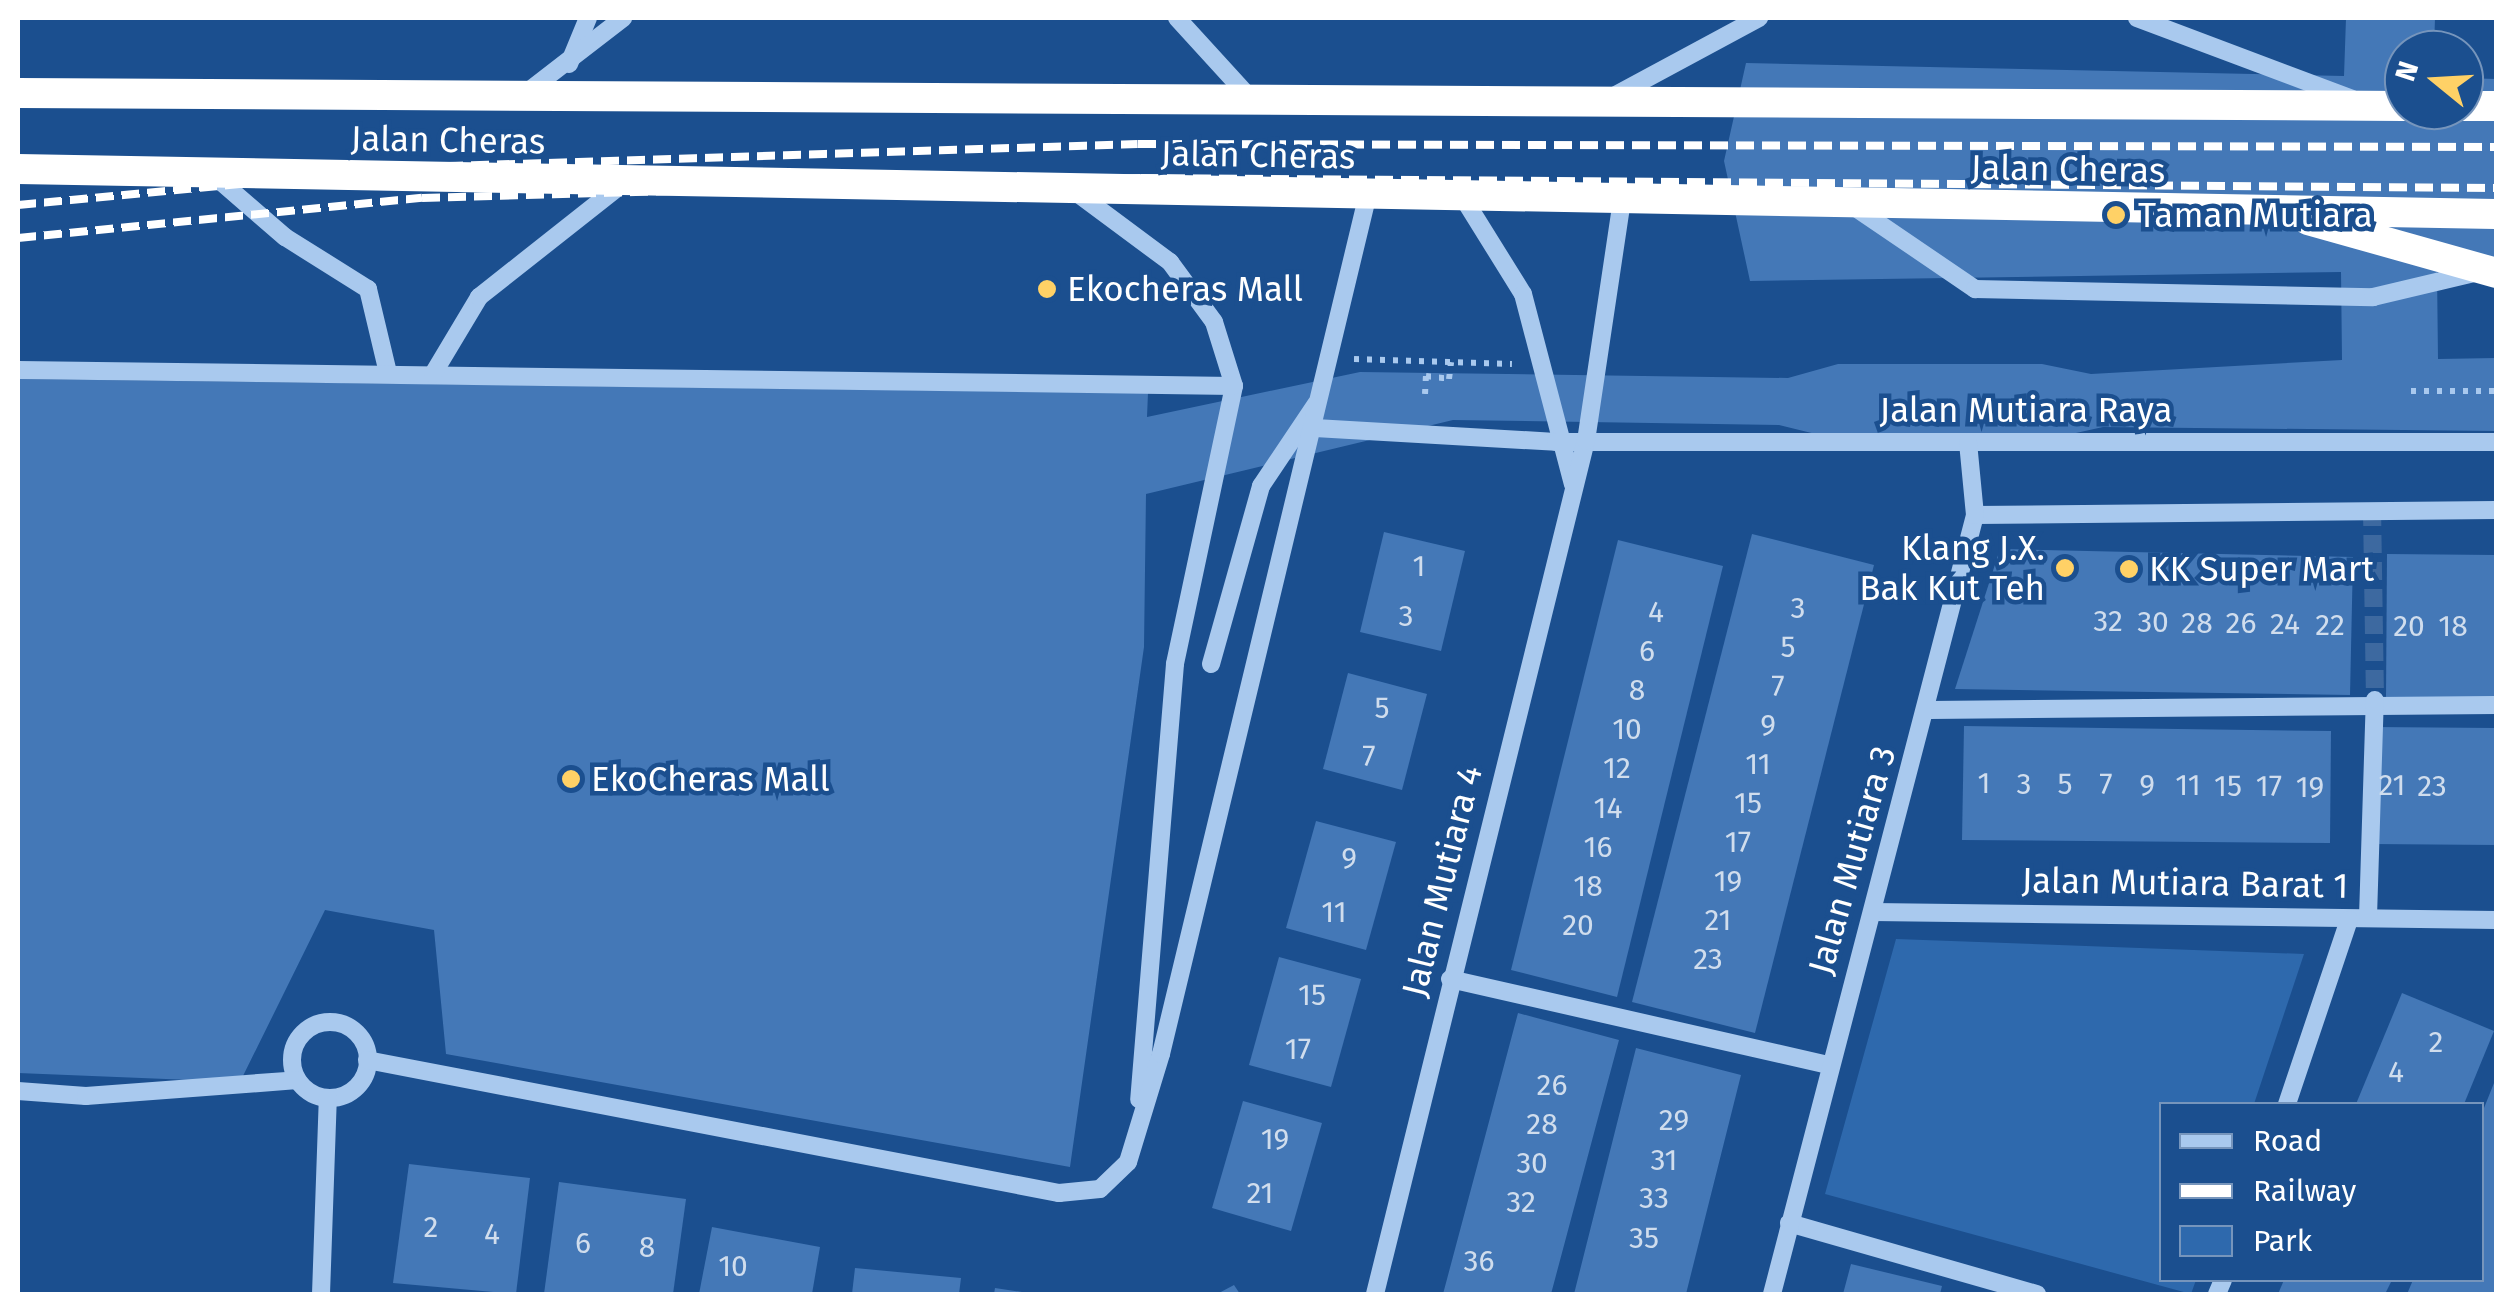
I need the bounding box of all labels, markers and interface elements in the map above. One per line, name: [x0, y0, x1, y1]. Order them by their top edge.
north arrow: [2384, 30, 2484, 130]
text: N: [2388, 57, 2425, 85]
street label: Jalan Cheras: [350, 117, 546, 163]
street label: Jalan Cheras: [1160, 132, 1356, 178]
street label: Jalan Cheras: [1970, 146, 2166, 192]
place label: Taman Mutiara: [2138, 194, 2373, 236]
marker: Taman Mutiara: [2103, 202, 2129, 228]
place label: Ekocheras Mall: [1067, 268, 1303, 310]
marker: Ekocheras Mall: [1036, 278, 1058, 300]
street label: Jalan Mutiara Raya: [1879, 389, 2173, 431]
place label: Klang J.X. Bak Kut Teh: [1859, 527, 2045, 609]
house number: 1: [1413, 548, 1425, 584]
place label: KK Super Mart: [2149, 548, 2374, 590]
marker: Klang J.X. Bak Kut Teh: [2054, 557, 2076, 579]
marker: KK Super Mart: [2118, 558, 2140, 580]
house number: 3: [1791, 590, 1805, 626]
house number: 4: [1648, 594, 1664, 630]
house number: 3: [1399, 598, 1413, 634]
house number: 32: [2093, 603, 2123, 639]
house number: 30: [2137, 604, 2169, 640]
house number: 28: [2181, 605, 2213, 641]
house number: 26: [2226, 605, 2256, 641]
house number: 24: [2270, 606, 2300, 642]
house number: 22: [2315, 607, 2345, 643]
house number: 20: [2393, 608, 2425, 644]
house number: 18: [2438, 608, 2468, 644]
house number: 5: [1780, 629, 1796, 665]
house number: 6: [1639, 633, 1655, 669]
house number: 7: [1771, 668, 1785, 704]
house number: 8: [1629, 672, 1645, 708]
house number: 5: [1374, 690, 1390, 726]
house number: 9: [1760, 707, 1776, 743]
house number: 10: [1612, 711, 1642, 747]
house number: 7: [1362, 738, 1376, 774]
street label: Jalan Mutiara 3: [1799, 741, 1905, 979]
house number: 11: [1745, 746, 1771, 782]
house number: 12: [1603, 750, 1631, 786]
place label: EkoCheras Mall: [591, 758, 830, 800]
street label: Jalan Mutiara 4: [1393, 761, 1491, 1001]
house number: 1: [1978, 765, 1990, 801]
house number: 3: [2017, 766, 2031, 802]
house number: 5: [2057, 766, 2073, 802]
house number: 7: [2099, 766, 2113, 802]
house number: 9: [2139, 767, 2155, 803]
house number: 11: [2175, 767, 2201, 803]
house number: 21: [2378, 767, 2406, 803]
marker: EkoCheras Mall: [560, 768, 582, 790]
house number: 15: [2214, 768, 2242, 804]
house number: 17: [2256, 768, 2282, 804]
house number: 23: [2417, 768, 2447, 804]
house number: 19: [2296, 769, 2324, 805]
house number: 15: [1734, 785, 1762, 821]
house number: 14: [1594, 790, 1622, 826]
house number: 17: [1725, 824, 1751, 860]
house number: 16: [1584, 829, 1612, 865]
house number: 9: [1341, 840, 1357, 876]
street label: Jalan Mutiara Barat 1: [2021, 859, 2349, 907]
house number: 19: [1714, 863, 1742, 899]
house number: 18: [1573, 868, 1603, 904]
house number: 11: [1321, 894, 1347, 930]
house number: 21: [1704, 902, 1732, 938]
house number: 20: [1562, 907, 1594, 943]
house number: 23: [1693, 941, 1723, 977]
house number: 15: [1298, 977, 1326, 1013]
house number: 2: [2429, 1024, 2443, 1060]
house number: 17: [1285, 1031, 1311, 1067]
house number: 4: [2388, 1054, 2404, 1090]
house number: 26: [1537, 1067, 1567, 1103]
house number: 29: [1659, 1102, 1689, 1138]
legend: [2159, 1102, 2484, 1282]
house number: 28: [1526, 1106, 1558, 1142]
house number: 19: [1261, 1121, 1289, 1157]
text: Road: [2253, 1123, 2322, 1159]
house number: 31: [1650, 1142, 1678, 1178]
house number: 30: [1516, 1145, 1548, 1181]
text: Railway: [2253, 1173, 2356, 1209]
house number: 21: [1246, 1175, 1274, 1211]
house number: 33: [1639, 1180, 1669, 1216]
house number: 32: [1506, 1184, 1536, 1220]
house number: 2: [424, 1209, 438, 1245]
house number: 4: [484, 1216, 500, 1252]
house number: 35: [1629, 1220, 1659, 1256]
text: Park: [2253, 1223, 2312, 1259]
house number: 6: [575, 1225, 591, 1261]
house number: 8: [639, 1229, 655, 1265]
house number: 36: [1464, 1243, 1494, 1279]
house number: 10: [718, 1248, 748, 1284]

